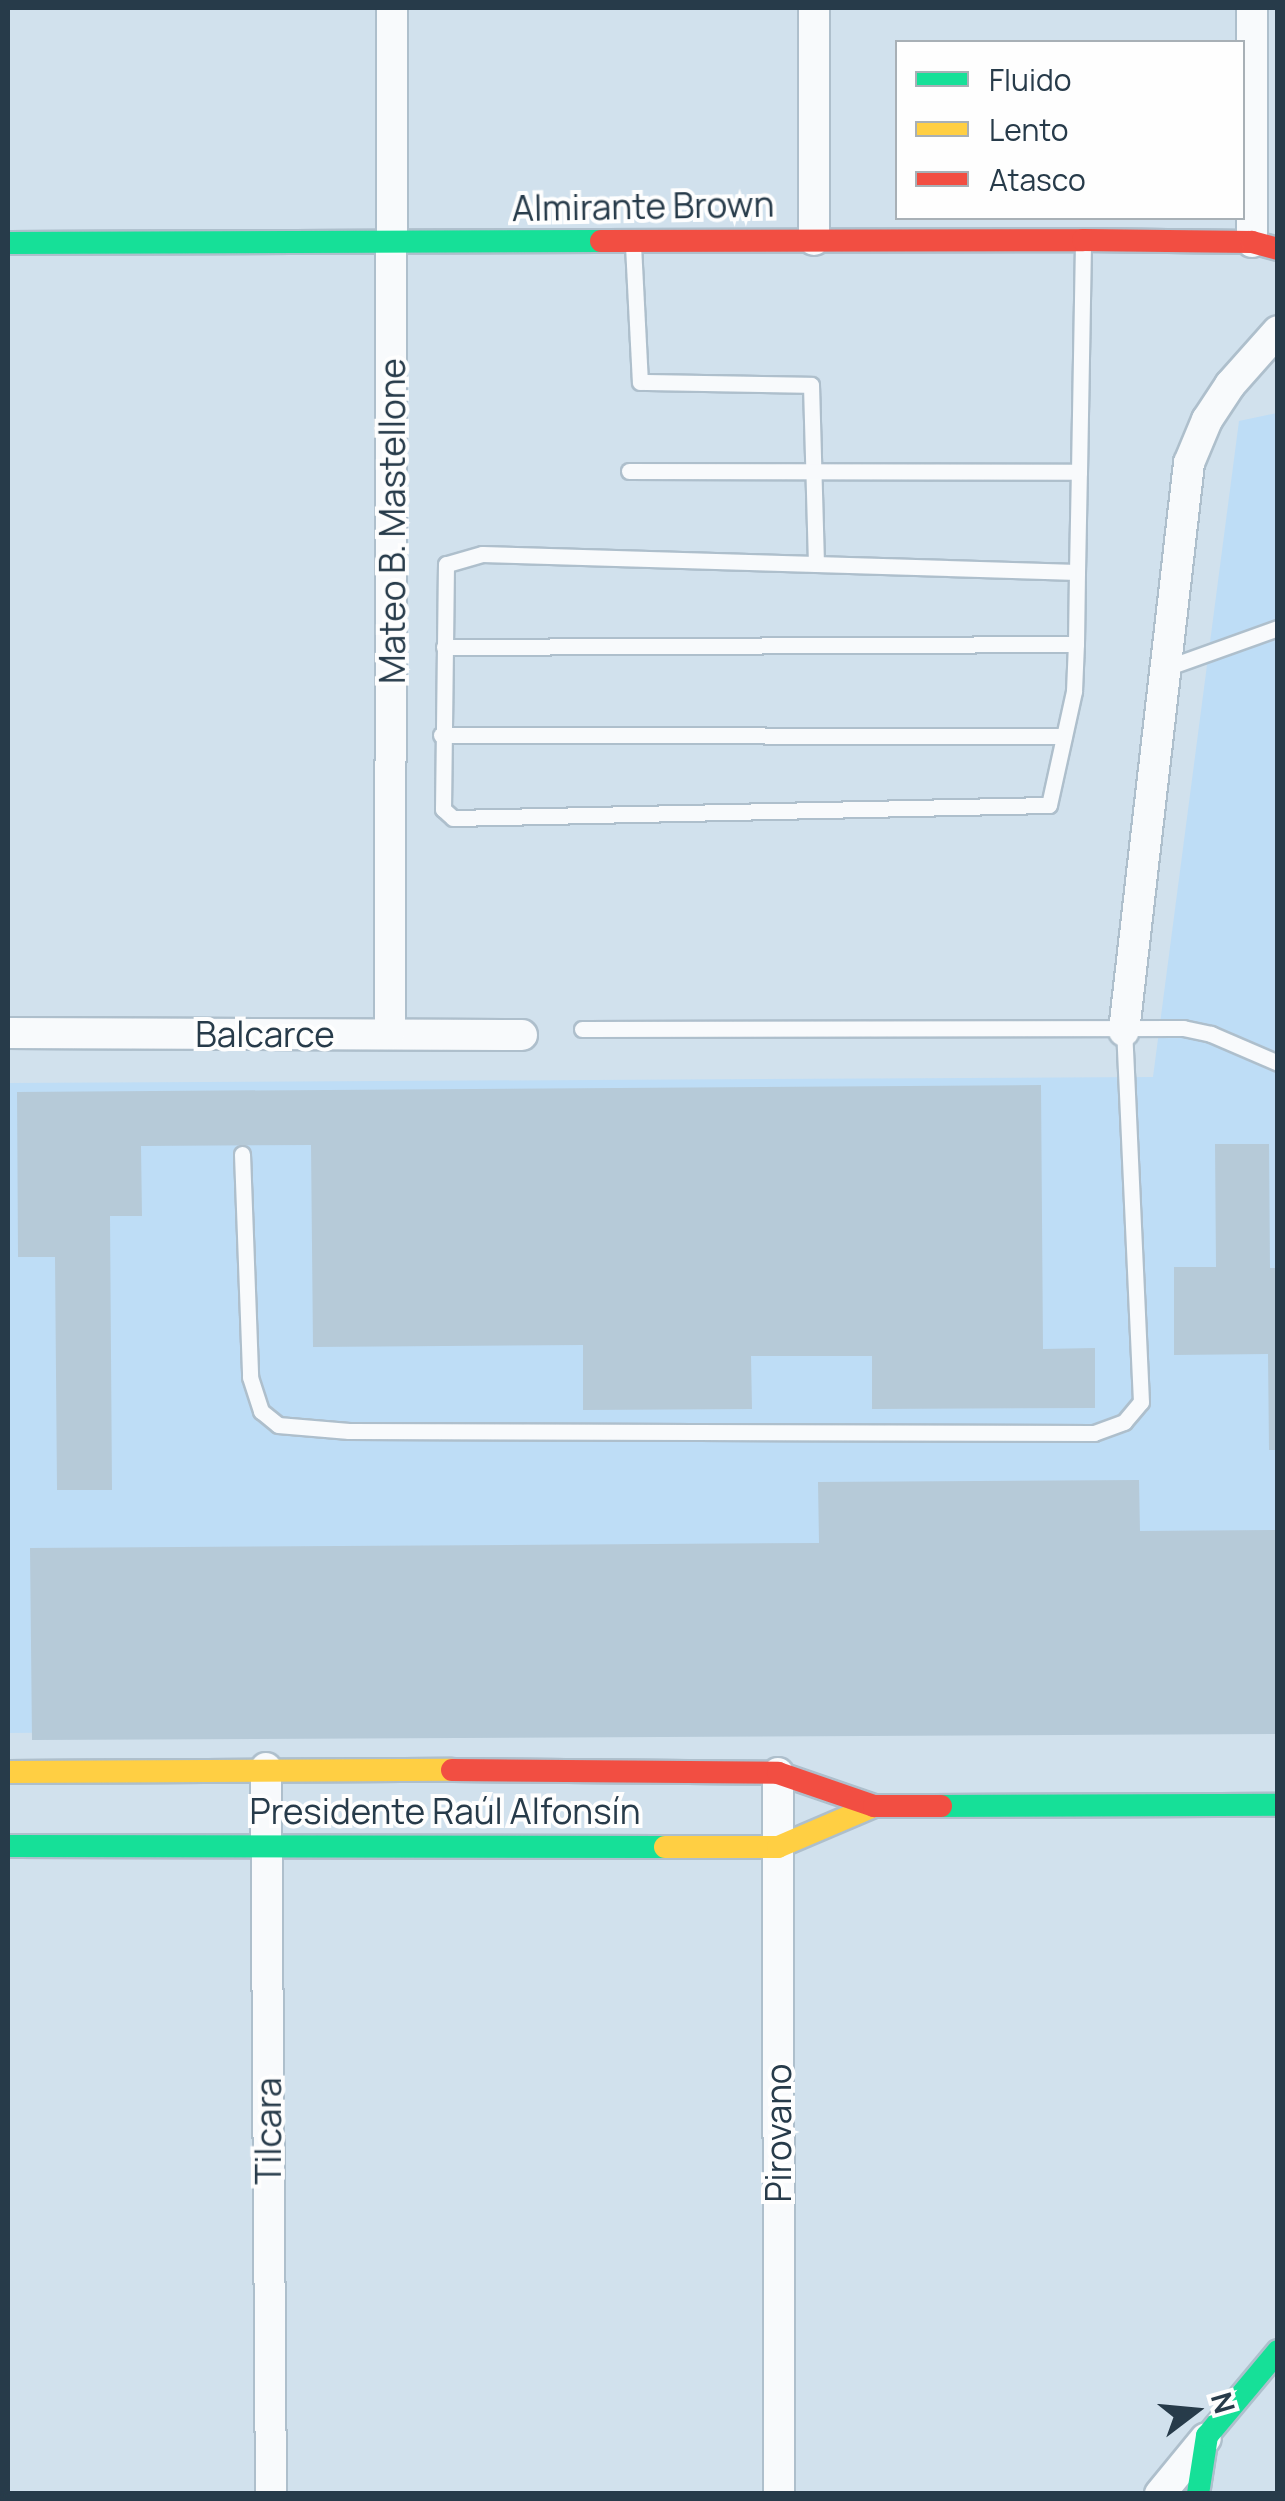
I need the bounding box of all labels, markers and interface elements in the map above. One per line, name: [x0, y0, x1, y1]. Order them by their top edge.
legend: [895, 40, 1245, 220]
text: Fluido: [989, 59, 1071, 100]
text: Lento: [989, 109, 1068, 150]
text: Atasco: [989, 159, 1086, 200]
street label: Almirante Brown: [511, 183, 775, 229]
street label: Mateo B. Mastellone: [371, 358, 413, 684]
street label: Balcarce: [195, 1013, 335, 1055]
street label: Presidente Raúl Alfonsín: [249, 1790, 641, 1832]
street label: Pirovano: [757, 2063, 799, 2203]
street label: Tilcara: [247, 2077, 289, 2185]
north arrow: [1145, 2361, 1245, 2461]
text: N: [1203, 2388, 1245, 2418]

